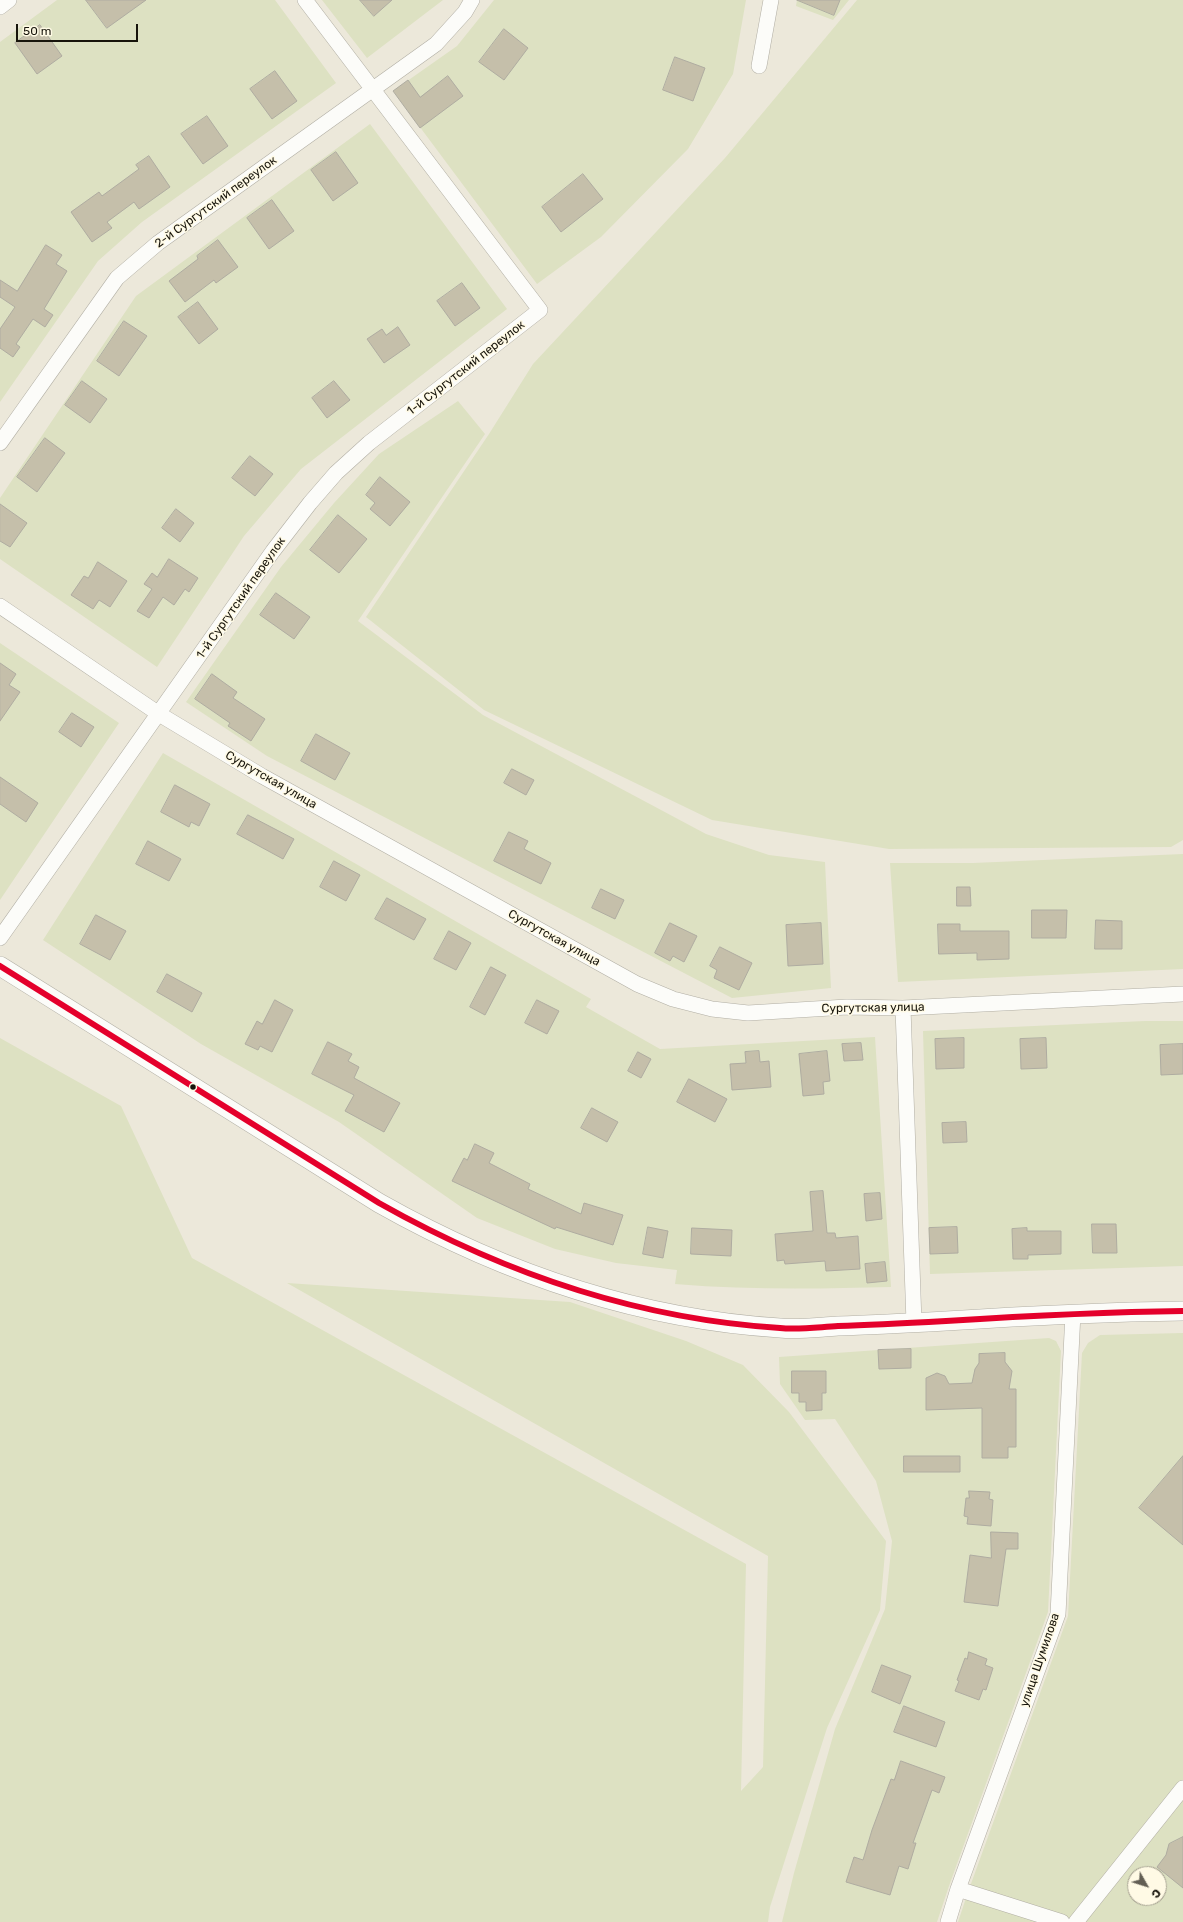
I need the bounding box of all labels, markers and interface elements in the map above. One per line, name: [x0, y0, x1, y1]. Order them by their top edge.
scale bar: [18, 16, 140, 42]
text: 50 m: [23, 24, 51, 38]
street label: 2-й Сургутский переулок: [152, 153, 280, 251]
street label: 1-й Сургутский переулок: [404, 318, 528, 418]
street label: 1-й Сургутский переулок: [193, 534, 289, 662]
street label: Сургутская улица: [223, 748, 319, 812]
street label: Сургутская улица: [505, 907, 603, 969]
street label: Сургутская улица: [821, 1000, 925, 1016]
unlabelled marker: [188, 1082, 198, 1092]
street label: улица Шумилова: [1017, 1611, 1063, 1709]
north arrow: [1127, 1866, 1167, 1906]
text: С: [1148, 1886, 1163, 1900]

